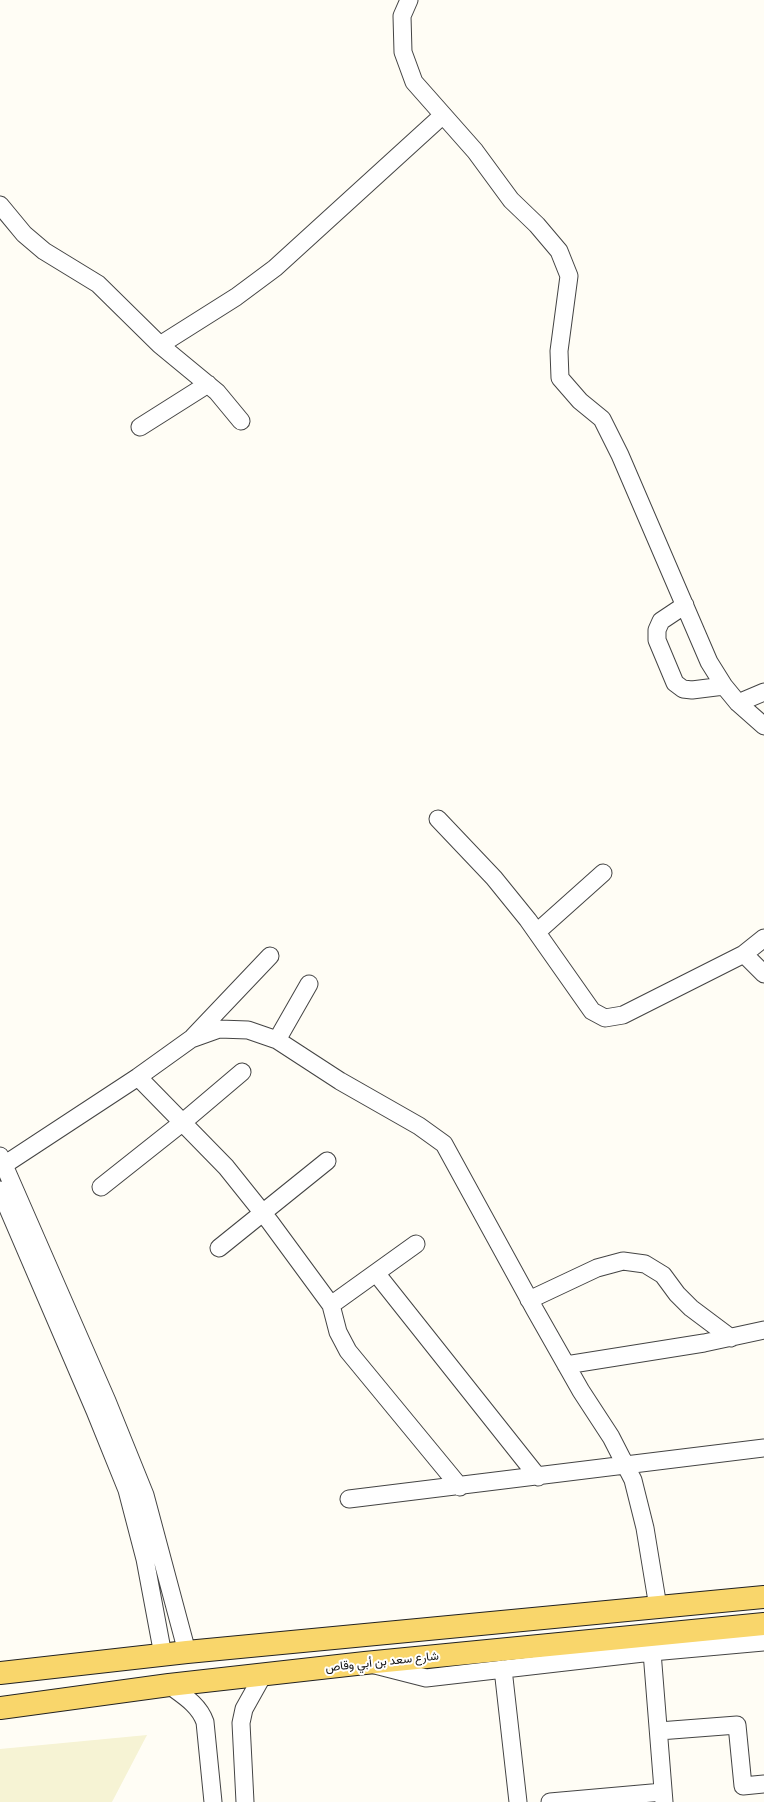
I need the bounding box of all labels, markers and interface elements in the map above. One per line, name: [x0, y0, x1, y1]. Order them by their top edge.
street label: شارع سعد بن أبي وقاص: [325, 1649, 439, 1675]

